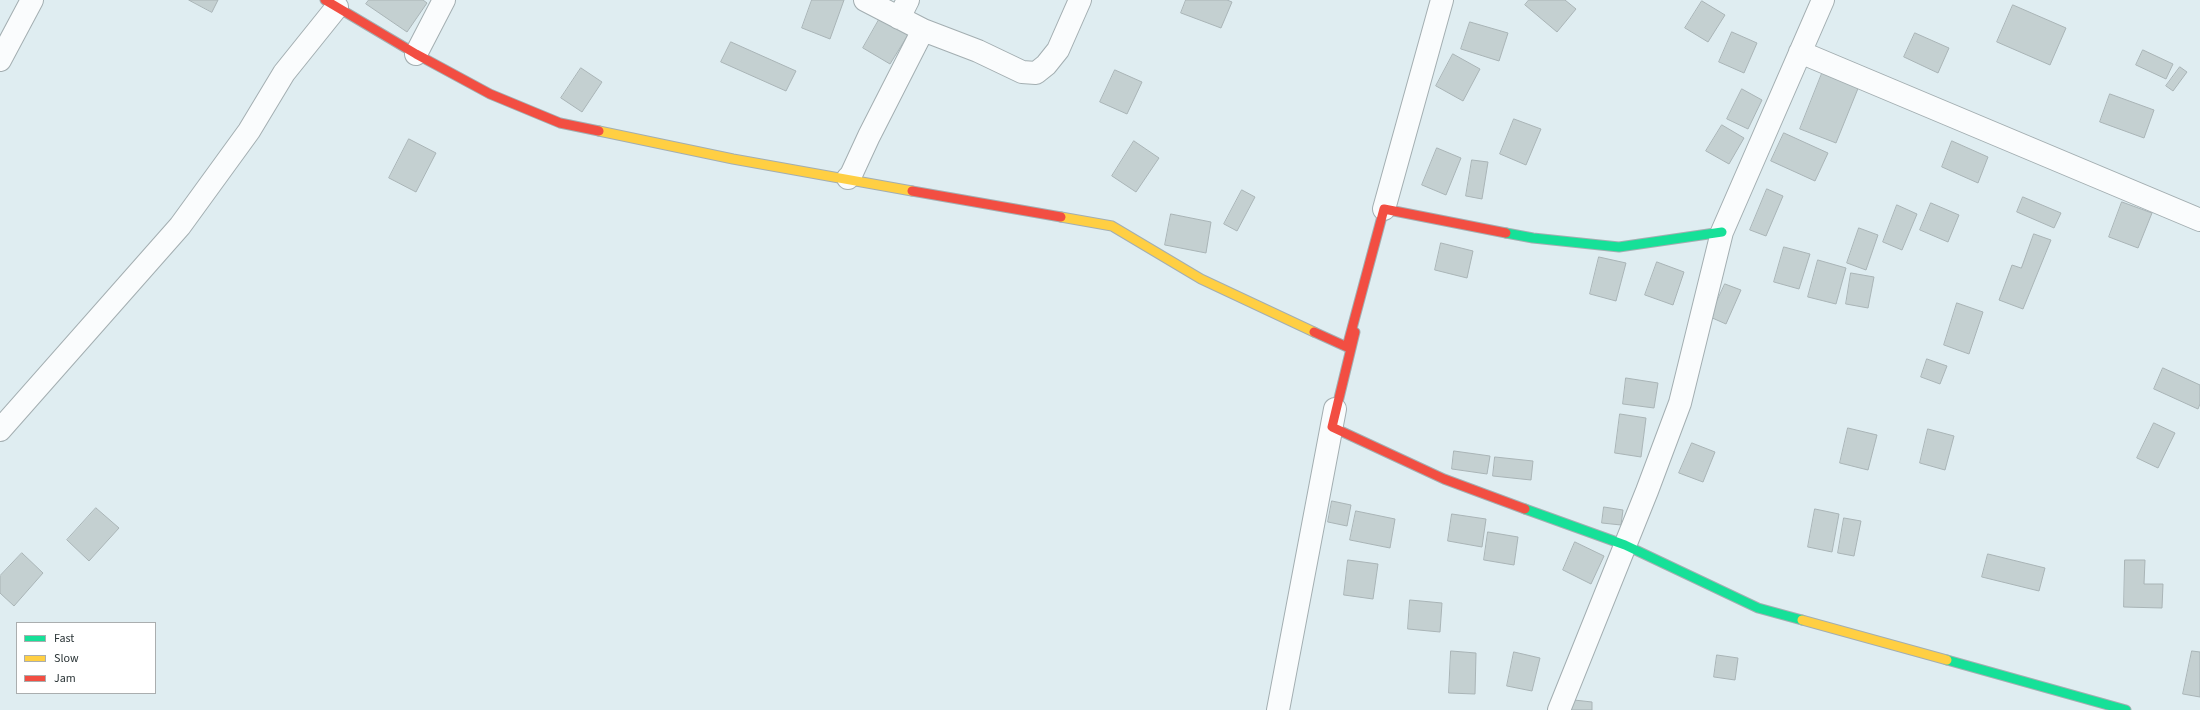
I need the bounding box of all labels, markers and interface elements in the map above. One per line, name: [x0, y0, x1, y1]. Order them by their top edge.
legend: [16, 622, 156, 694]
text: Fast: [54, 630, 74, 647]
text: Slow: [54, 650, 79, 667]
text: Jam: [54, 670, 76, 687]

